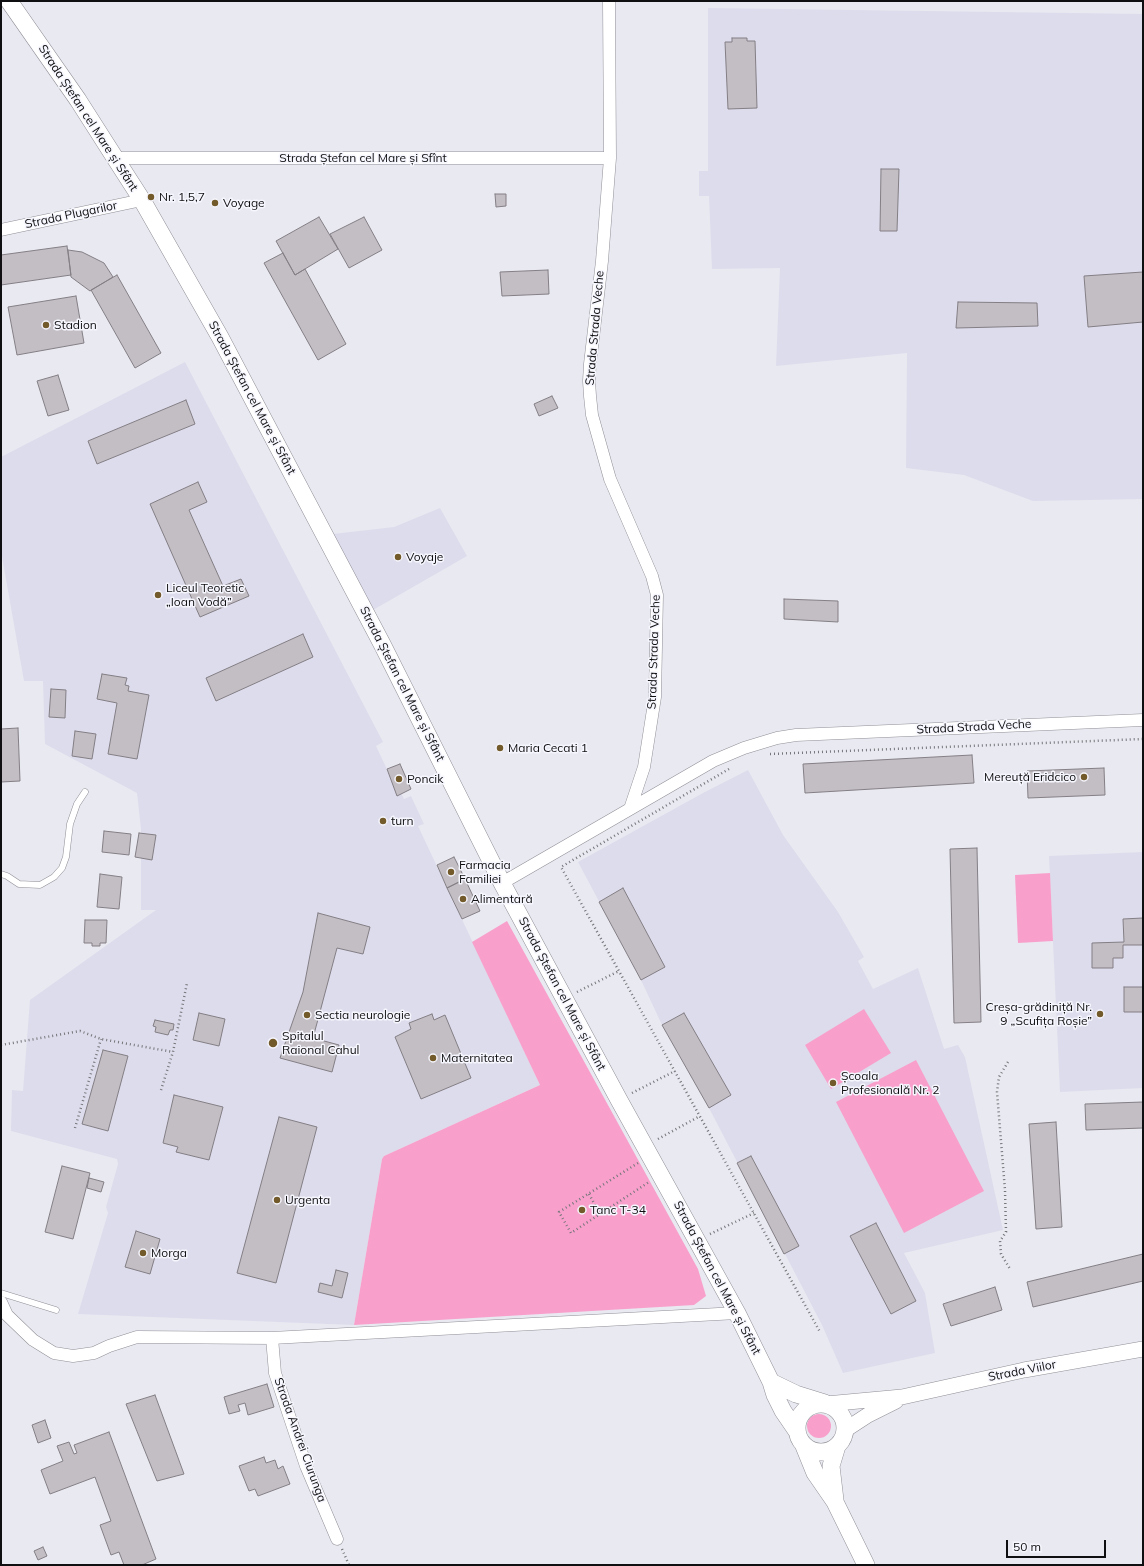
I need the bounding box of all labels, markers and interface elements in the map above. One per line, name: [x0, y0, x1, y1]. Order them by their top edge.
street label: Strada Ștefan cel Mare și Sfânt: [35, 42, 141, 194]
street label: Strada Ștefan cel Mare și Sfînt: [279, 151, 447, 165]
place label: Nr. 1,5,7: [159, 190, 205, 204]
marker: Nr. 1,5,7: [146, 192, 156, 202]
place label: Voyage: [223, 196, 265, 210]
street label: Strada Plugarilor: [24, 198, 118, 232]
marker: Voyage: [210, 198, 220, 208]
street label: Strada Strada Veche: [583, 270, 607, 386]
place label: Stadion: [54, 318, 97, 332]
street label: Strada Ștefan cel Mare și Sfânt: [205, 319, 299, 477]
marker: Stadion: [41, 320, 51, 330]
place label: Voyaje: [406, 550, 443, 564]
marker: Voyaje: [393, 552, 403, 562]
place label: Liceul Teoretic „Ioan Vodă”: [166, 581, 244, 609]
marker: Liceul Teoretic „Ioan Vodă”: [153, 590, 163, 600]
street label: Strada Strada Veche: [645, 594, 663, 710]
street label: Strada Ștefan cel Mare și Sfânt: [357, 604, 447, 764]
street label: Strada Strada Veche: [916, 717, 1032, 737]
place label: Maria Cecati 1: [508, 741, 588, 755]
marker: Maria Cecati 1: [495, 743, 505, 753]
place label: Mereuță Eridcico: [984, 770, 1076, 784]
place label: Poncik: [407, 772, 443, 786]
marker: Mereuță Eridcico: [1079, 772, 1089, 782]
marker: Poncik: [394, 774, 404, 784]
place label: turn: [391, 814, 414, 828]
marker: turn: [378, 816, 388, 826]
place label: Farmacia Familiei: [459, 858, 511, 886]
marker: Farmacia Familiei: [446, 867, 456, 877]
place label: Alimentară: [471, 892, 533, 906]
marker: Alimentară: [458, 894, 468, 904]
street label: Strada Ștefan cel Mare și Sfânt: [515, 915, 609, 1073]
place label: Creșa-grădiniță Nr. 9 „Scufița Roșie”: [985, 1000, 1092, 1028]
place label: Sectia neurologie: [315, 1008, 410, 1022]
marker: Creșa-grădiniță Nr. 9 „Scufița Roșie”: [1095, 1009, 1105, 1019]
marker: Sectia neurologie: [302, 1010, 312, 1020]
place label: Spitalul Raional Cahul: [282, 1029, 359, 1057]
marker: Spitalul Raional Cahul: [267, 1037, 279, 1049]
place label: Maternitatea: [441, 1051, 513, 1065]
marker: Maternitatea: [428, 1053, 438, 1063]
place label: Școala Profesională Nr. 2: [841, 1069, 939, 1097]
marker: Școala Profesională Nr. 2: [828, 1078, 838, 1088]
place label: Urgenta: [285, 1193, 330, 1207]
marker: Urgenta: [272, 1195, 282, 1205]
street label: Strada Ștefan cel Mare și Sfânt: [670, 1199, 764, 1357]
place label: Tanc T-34: [590, 1203, 646, 1217]
marker: Tanc T-34: [577, 1205, 587, 1215]
place label: Morga: [151, 1246, 187, 1260]
marker: Morga: [138, 1248, 148, 1258]
street label: Strada Viilor: [987, 1357, 1057, 1385]
street label: Strada Andrei Ciurunga: [271, 1376, 329, 1504]
scale bar: [1008, 1532, 1108, 1558]
text: 50 m: [1013, 1539, 1041, 1554]

